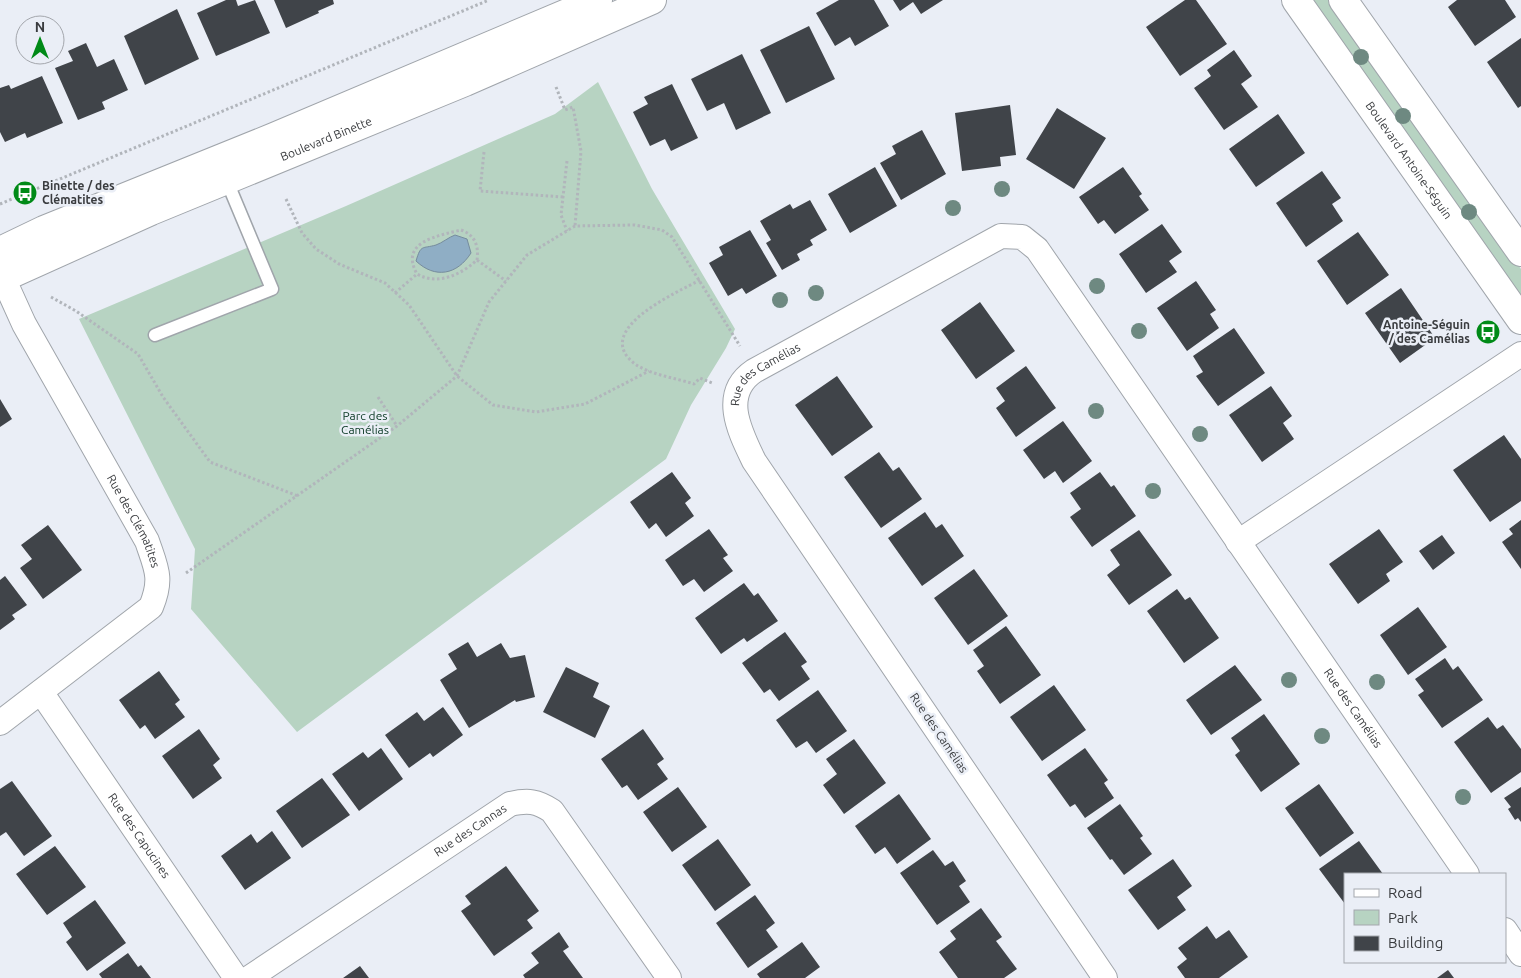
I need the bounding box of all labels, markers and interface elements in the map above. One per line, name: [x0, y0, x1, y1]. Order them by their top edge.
north arrow: [15, 15, 65, 65]
text: N: [35, 19, 45, 35]
street label: Boulevard Antoine-Séguin: [1363, 99, 1455, 221]
street label: Boulevard Binette: [278, 114, 374, 163]
place label: Binette / des Clématites: [42, 179, 115, 206]
bus stop icon: Binette / des Clématites: [12, 180, 38, 206]
place label: Antoine-Séguin / des Camélias: [1383, 318, 1470, 345]
bus stop icon: Antoine-Séguin / des Camélias: [1475, 319, 1501, 345]
street label: Rue des Camélias: [728, 340, 802, 406]
park label: Parc des Camélias: [341, 409, 389, 436]
street label: Rue des Clématites: [105, 472, 163, 569]
street label: Rue des Camélias: [1322, 666, 1385, 750]
street label: Rue des Camélias: [908, 690, 971, 775]
street label: Rue des Capucines: [106, 791, 173, 880]
street label: Rue des Cannas: [431, 801, 509, 859]
legend: [1344, 873, 1506, 963]
text: Road: [1388, 884, 1423, 901]
text: Park: [1388, 909, 1418, 926]
text: Building: [1388, 934, 1443, 951]

